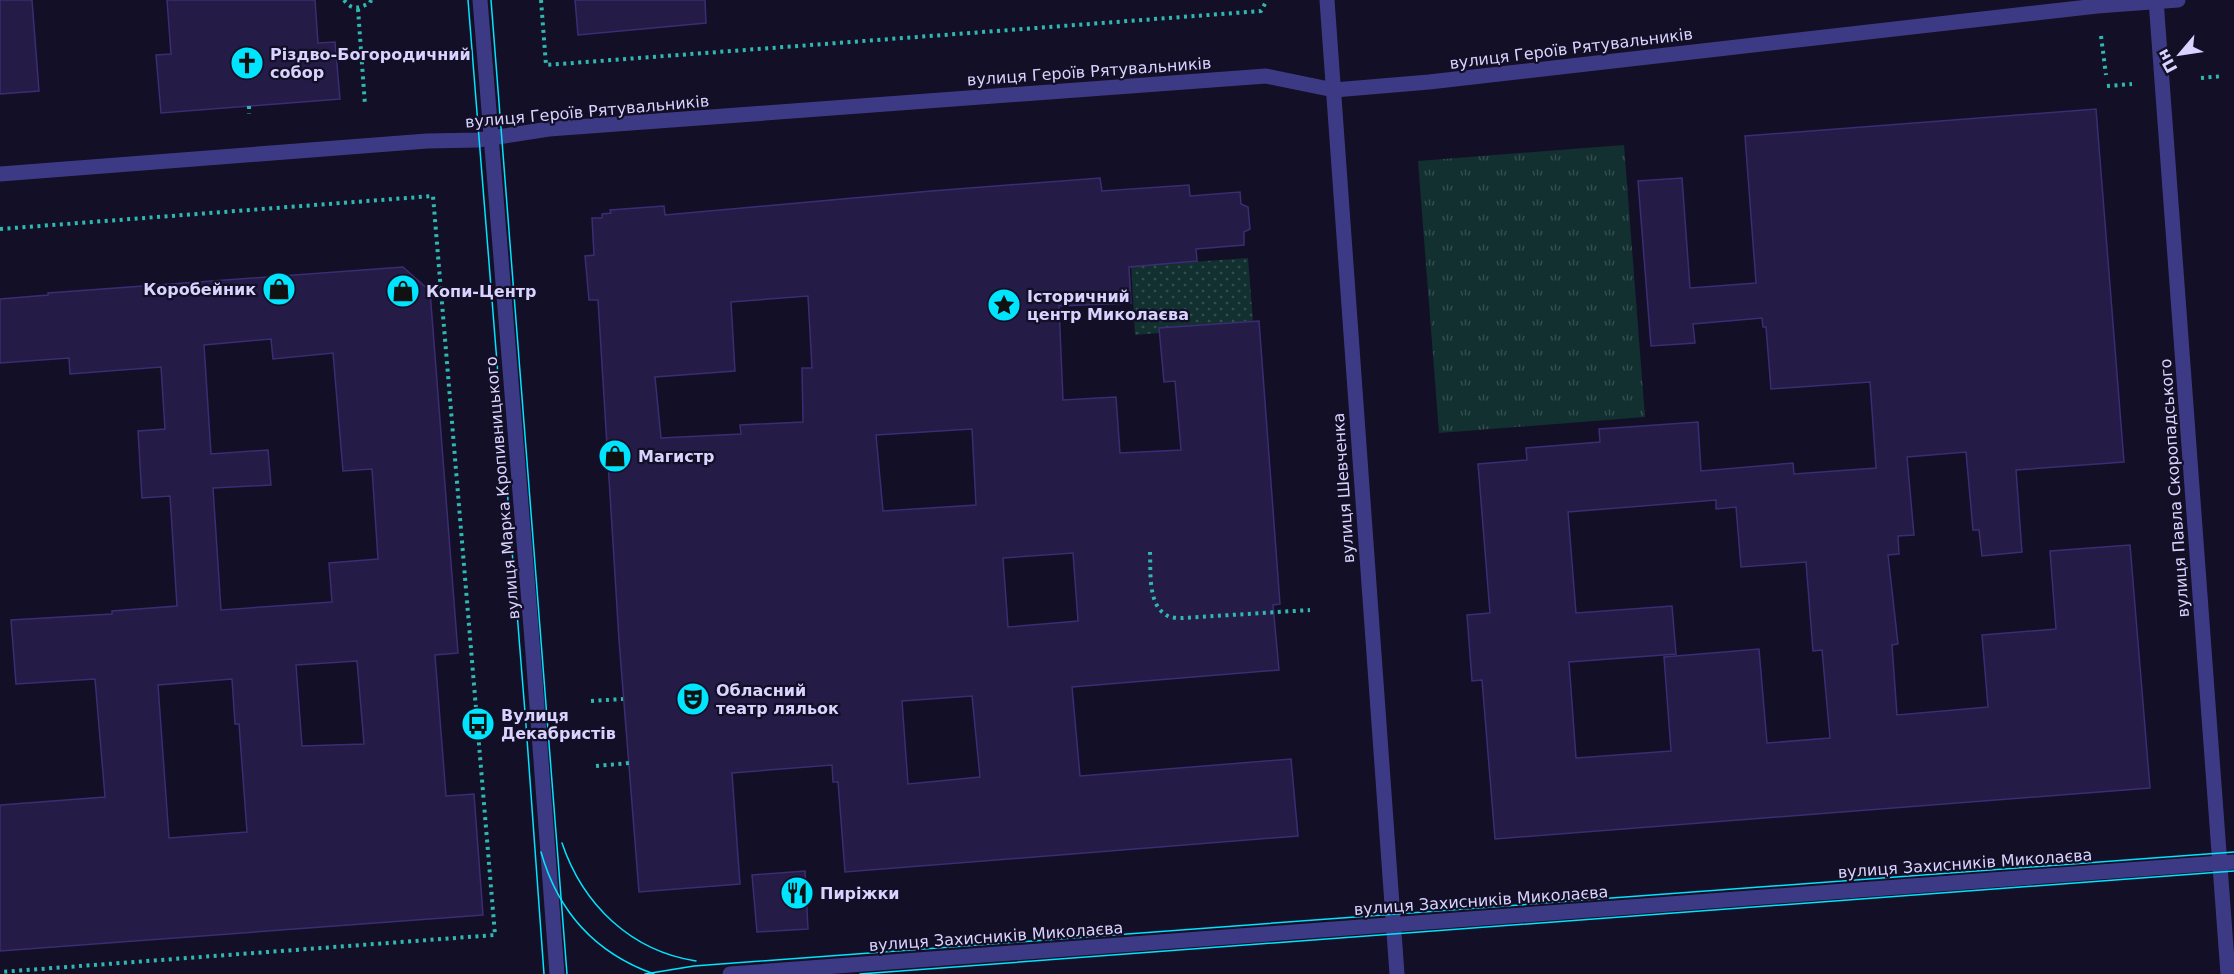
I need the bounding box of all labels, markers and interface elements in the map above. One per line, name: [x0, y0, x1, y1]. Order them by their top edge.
street label: вулиця Героїв Рятувальників: [1448, 24, 1694, 73]
north arrow: [2150, 24, 2210, 84]
church icon: Різдво-Богородичний собор: [229, 45, 265, 81]
place label: Різдво-Богородичний собор: [270, 45, 471, 82]
text: Пн: [2153, 46, 2182, 76]
street label: вулиця Героїв Рятувальників: [966, 53, 1212, 90]
street label: вулиця Героїв Рятувальників: [464, 91, 710, 132]
shop icon: Коробейник: [261, 271, 297, 307]
shop icon: Копи-Центр: [385, 273, 421, 309]
place label: Коробейник: [143, 280, 256, 299]
place label: Копи-Центр: [426, 282, 536, 301]
place icon: Історичний центр Миколаєва: [986, 287, 1022, 323]
place label: Історичний центр Миколаєва: [1027, 287, 1189, 324]
street label: вулиця Марка Кропивницького: [482, 356, 523, 620]
street label: вулиця Павла Скоропадського: [2156, 358, 2193, 618]
street label: вулиця Шевченка: [1329, 412, 1358, 564]
shop icon: Магистр: [597, 438, 633, 474]
place label: Магистр: [638, 447, 715, 466]
theatre icon: Обласний театр ляльок: [675, 681, 711, 717]
place label: Обласний театр ляльок: [716, 681, 839, 718]
bus stop icon: Вулиця Декабристів: [460, 706, 496, 742]
place label: Вулиця Декабристів: [501, 706, 616, 743]
street label: вулиця Захисників Миколаєва: [1837, 845, 2093, 882]
restaurant icon: Пиріжки: [779, 875, 815, 911]
street label: вулиця Захисників Миколаєва: [1353, 882, 1609, 919]
place label: Пиріжки: [820, 884, 900, 903]
street label: вулиця Захисників Миколаєва: [868, 918, 1124, 955]

